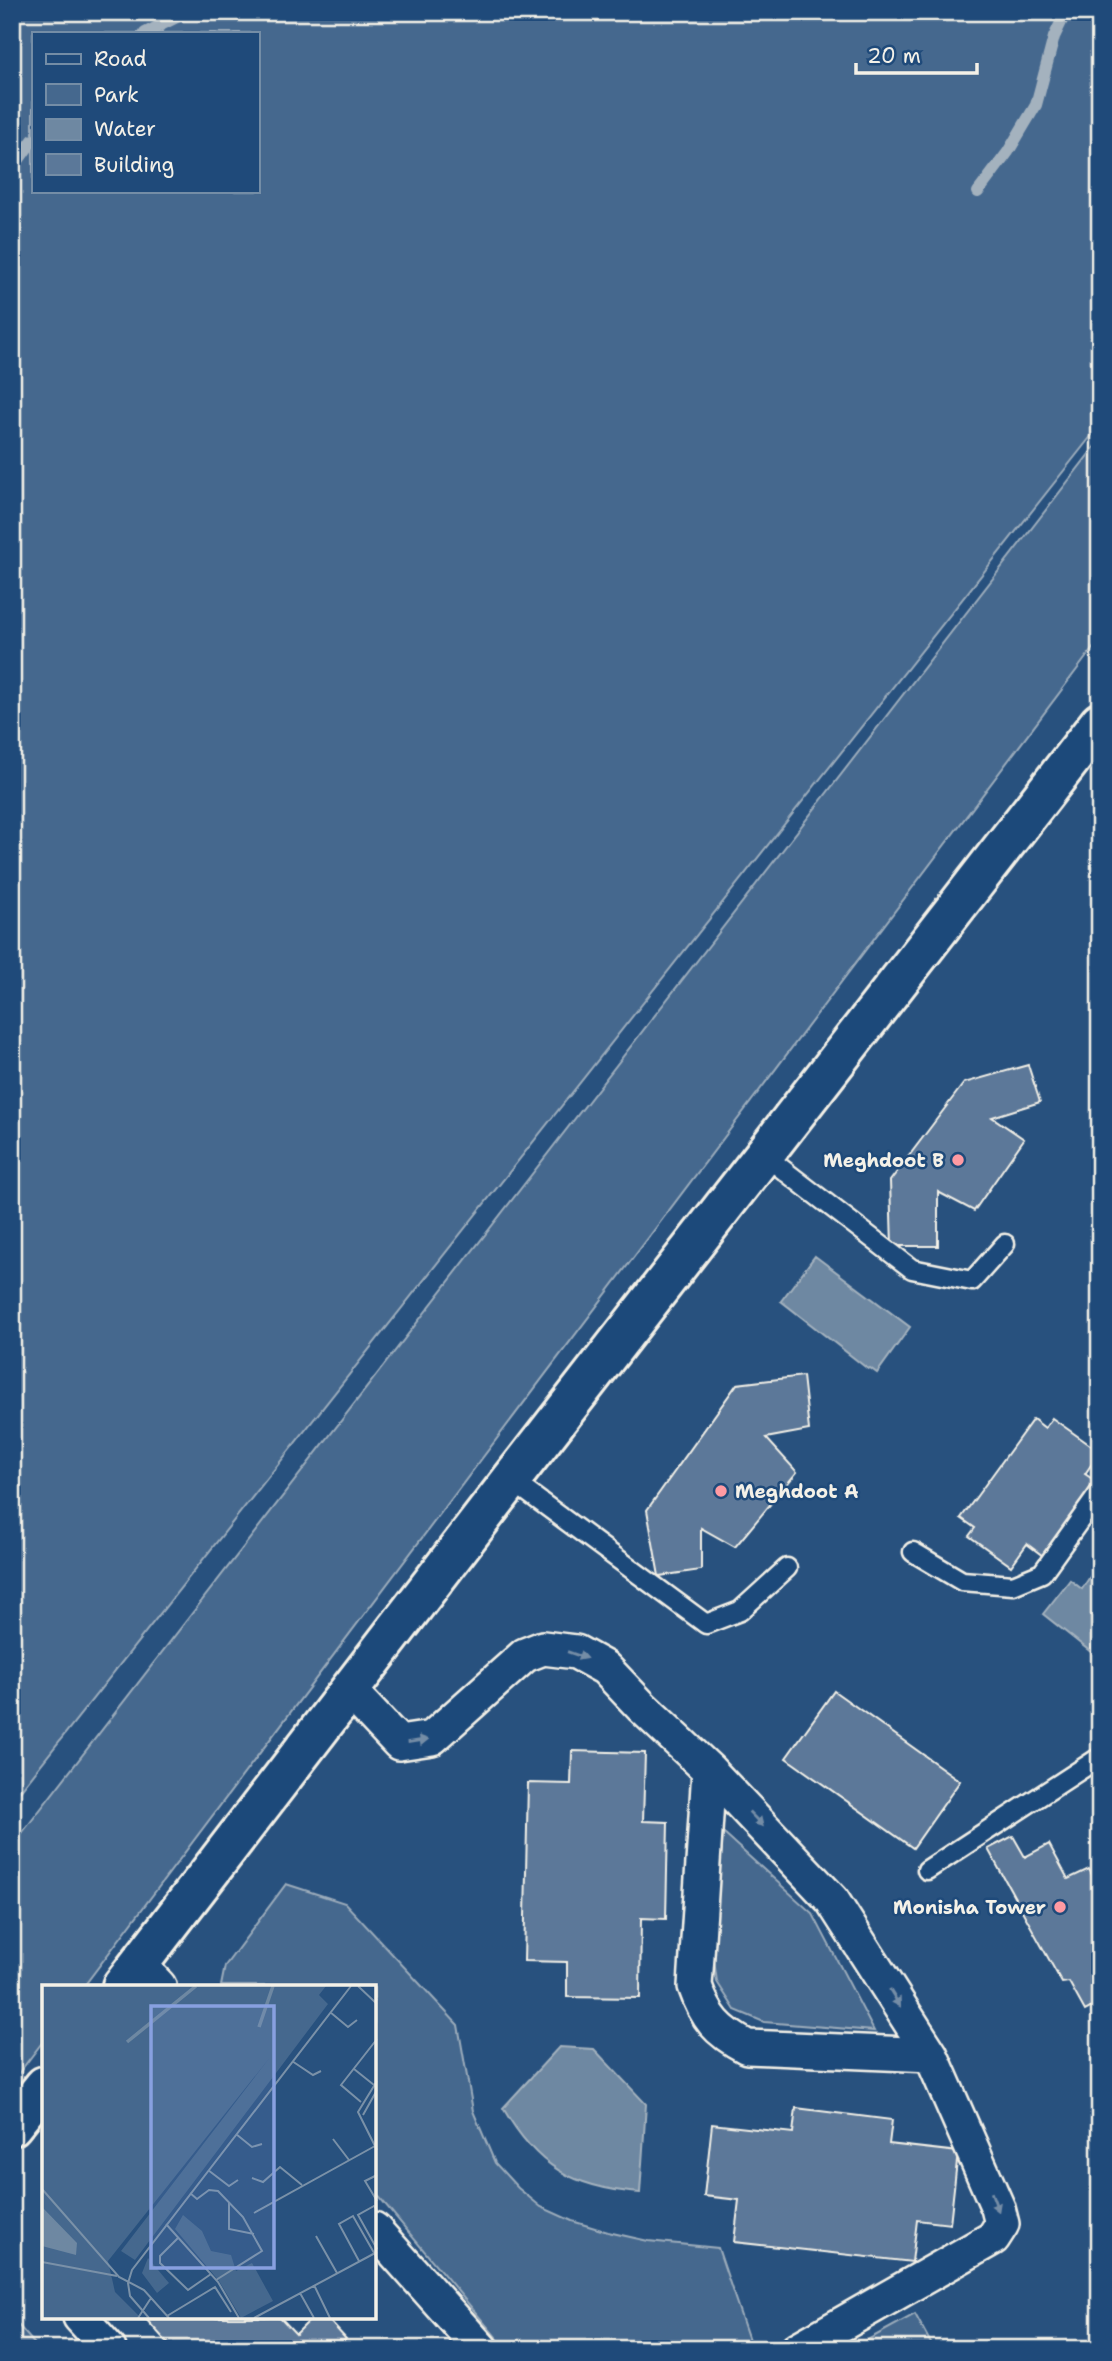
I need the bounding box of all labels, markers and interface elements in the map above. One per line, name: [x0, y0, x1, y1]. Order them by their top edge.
legend: [32, 32, 259, 192]
scale bar: [856, 32, 977, 76]
text: 20 m: [867, 42, 921, 70]
text: Road: [94, 45, 147, 73]
text: Park: [94, 81, 139, 109]
text: Water: [94, 115, 156, 143]
text: Building: [94, 151, 174, 179]
place label: Meghdoot B: [823, 1148, 944, 1173]
marker: Meghdoot B: [950, 1152, 966, 1168]
place label: Meghdoot A: [735, 1479, 858, 1504]
marker: Meghdoot A: [713, 1483, 729, 1499]
one-way arrow: [567, 1650, 588, 1661]
one-way arrow: [407, 1735, 429, 1746]
one-way arrow: [747, 1810, 763, 1827]
place label: Monisha Tower: [893, 1895, 1046, 1920]
marker: Monisha Tower: [1052, 1899, 1068, 1915]
inset map: [42, 1985, 376, 2319]
one-way arrow: [888, 1988, 901, 2008]
one-way arrow: [989, 2191, 1000, 2212]

